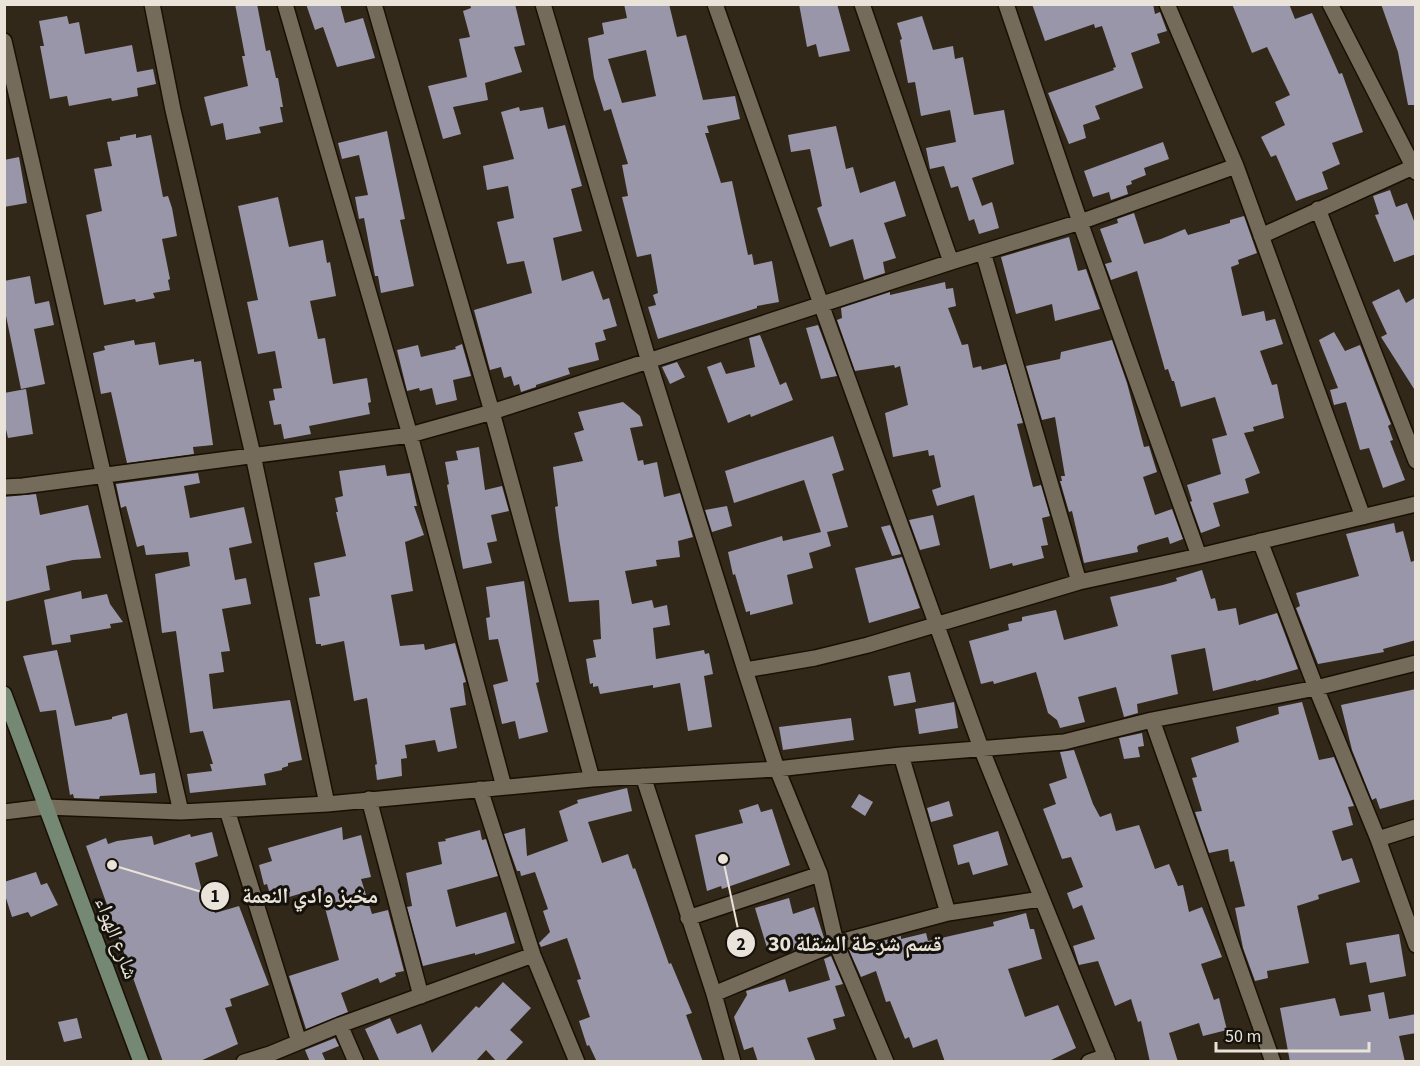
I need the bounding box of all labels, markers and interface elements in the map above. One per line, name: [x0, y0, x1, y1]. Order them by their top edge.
callout: مخبز وادي النعمة: [200, 876, 390, 916]
text: مخبز وادي النعمة: [242, 880, 378, 912]
text: 1: [210, 884, 220, 909]
street label: شارع الهواء: [88, 893, 146, 983]
callout: قسم شرطة الشقلة 30: [726, 923, 954, 963]
text: قسم شرطة الشقلة 30: [768, 928, 942, 960]
text: 2: [736, 932, 746, 957]
scale bar: [1216, 1015, 1369, 1053]
text: 50 m: [1225, 1024, 1261, 1049]

